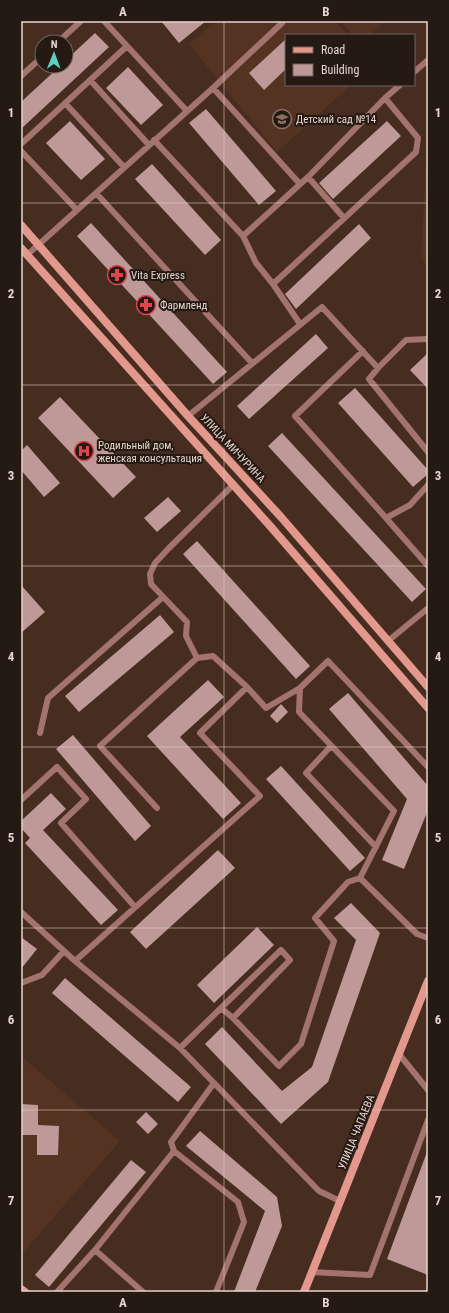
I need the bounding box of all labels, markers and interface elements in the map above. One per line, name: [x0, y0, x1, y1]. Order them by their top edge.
text: A: [119, 4, 127, 19]
text: B: [322, 4, 330, 19]
north arrow: [34, 34, 74, 74]
legend: [285, 34, 415, 86]
text: N: [51, 38, 58, 51]
text: Road: [321, 43, 345, 57]
text: Building: [321, 63, 359, 77]
text: 1: [8, 105, 14, 120]
text: 1: [435, 105, 441, 120]
school or university icon: Детский сад №14: [271, 108, 293, 130]
place label: Детский сад №14: [296, 113, 377, 126]
pharmacy icon: Vita Express: [106, 264, 128, 286]
place label: Vita Express: [131, 269, 185, 282]
text: 2: [8, 286, 15, 301]
text: 2: [435, 286, 442, 301]
pharmacy icon: Фармленд: [135, 294, 157, 316]
place label: Фармленд: [160, 299, 208, 312]
street label: УЛИЦА МИЧУРИНА: [197, 411, 268, 486]
place label: Родильный дом, женская консультация: [98, 439, 202, 465]
hospital icon: Родильный дом, женская консультация: [73, 440, 95, 462]
text: 3: [8, 468, 14, 483]
text: 3: [435, 468, 441, 483]
text: 4: [8, 649, 15, 664]
text: 4: [435, 649, 442, 664]
text: 5: [8, 830, 15, 845]
text: 5: [435, 830, 442, 845]
text: 6: [8, 1012, 15, 1027]
text: 6: [435, 1012, 442, 1027]
street label: УЛИЦА ЧАПАЕВА: [336, 1092, 378, 1171]
text: 7: [8, 1193, 15, 1208]
text: 7: [435, 1193, 442, 1208]
text: A: [119, 1295, 127, 1310]
text: B: [322, 1295, 330, 1310]

